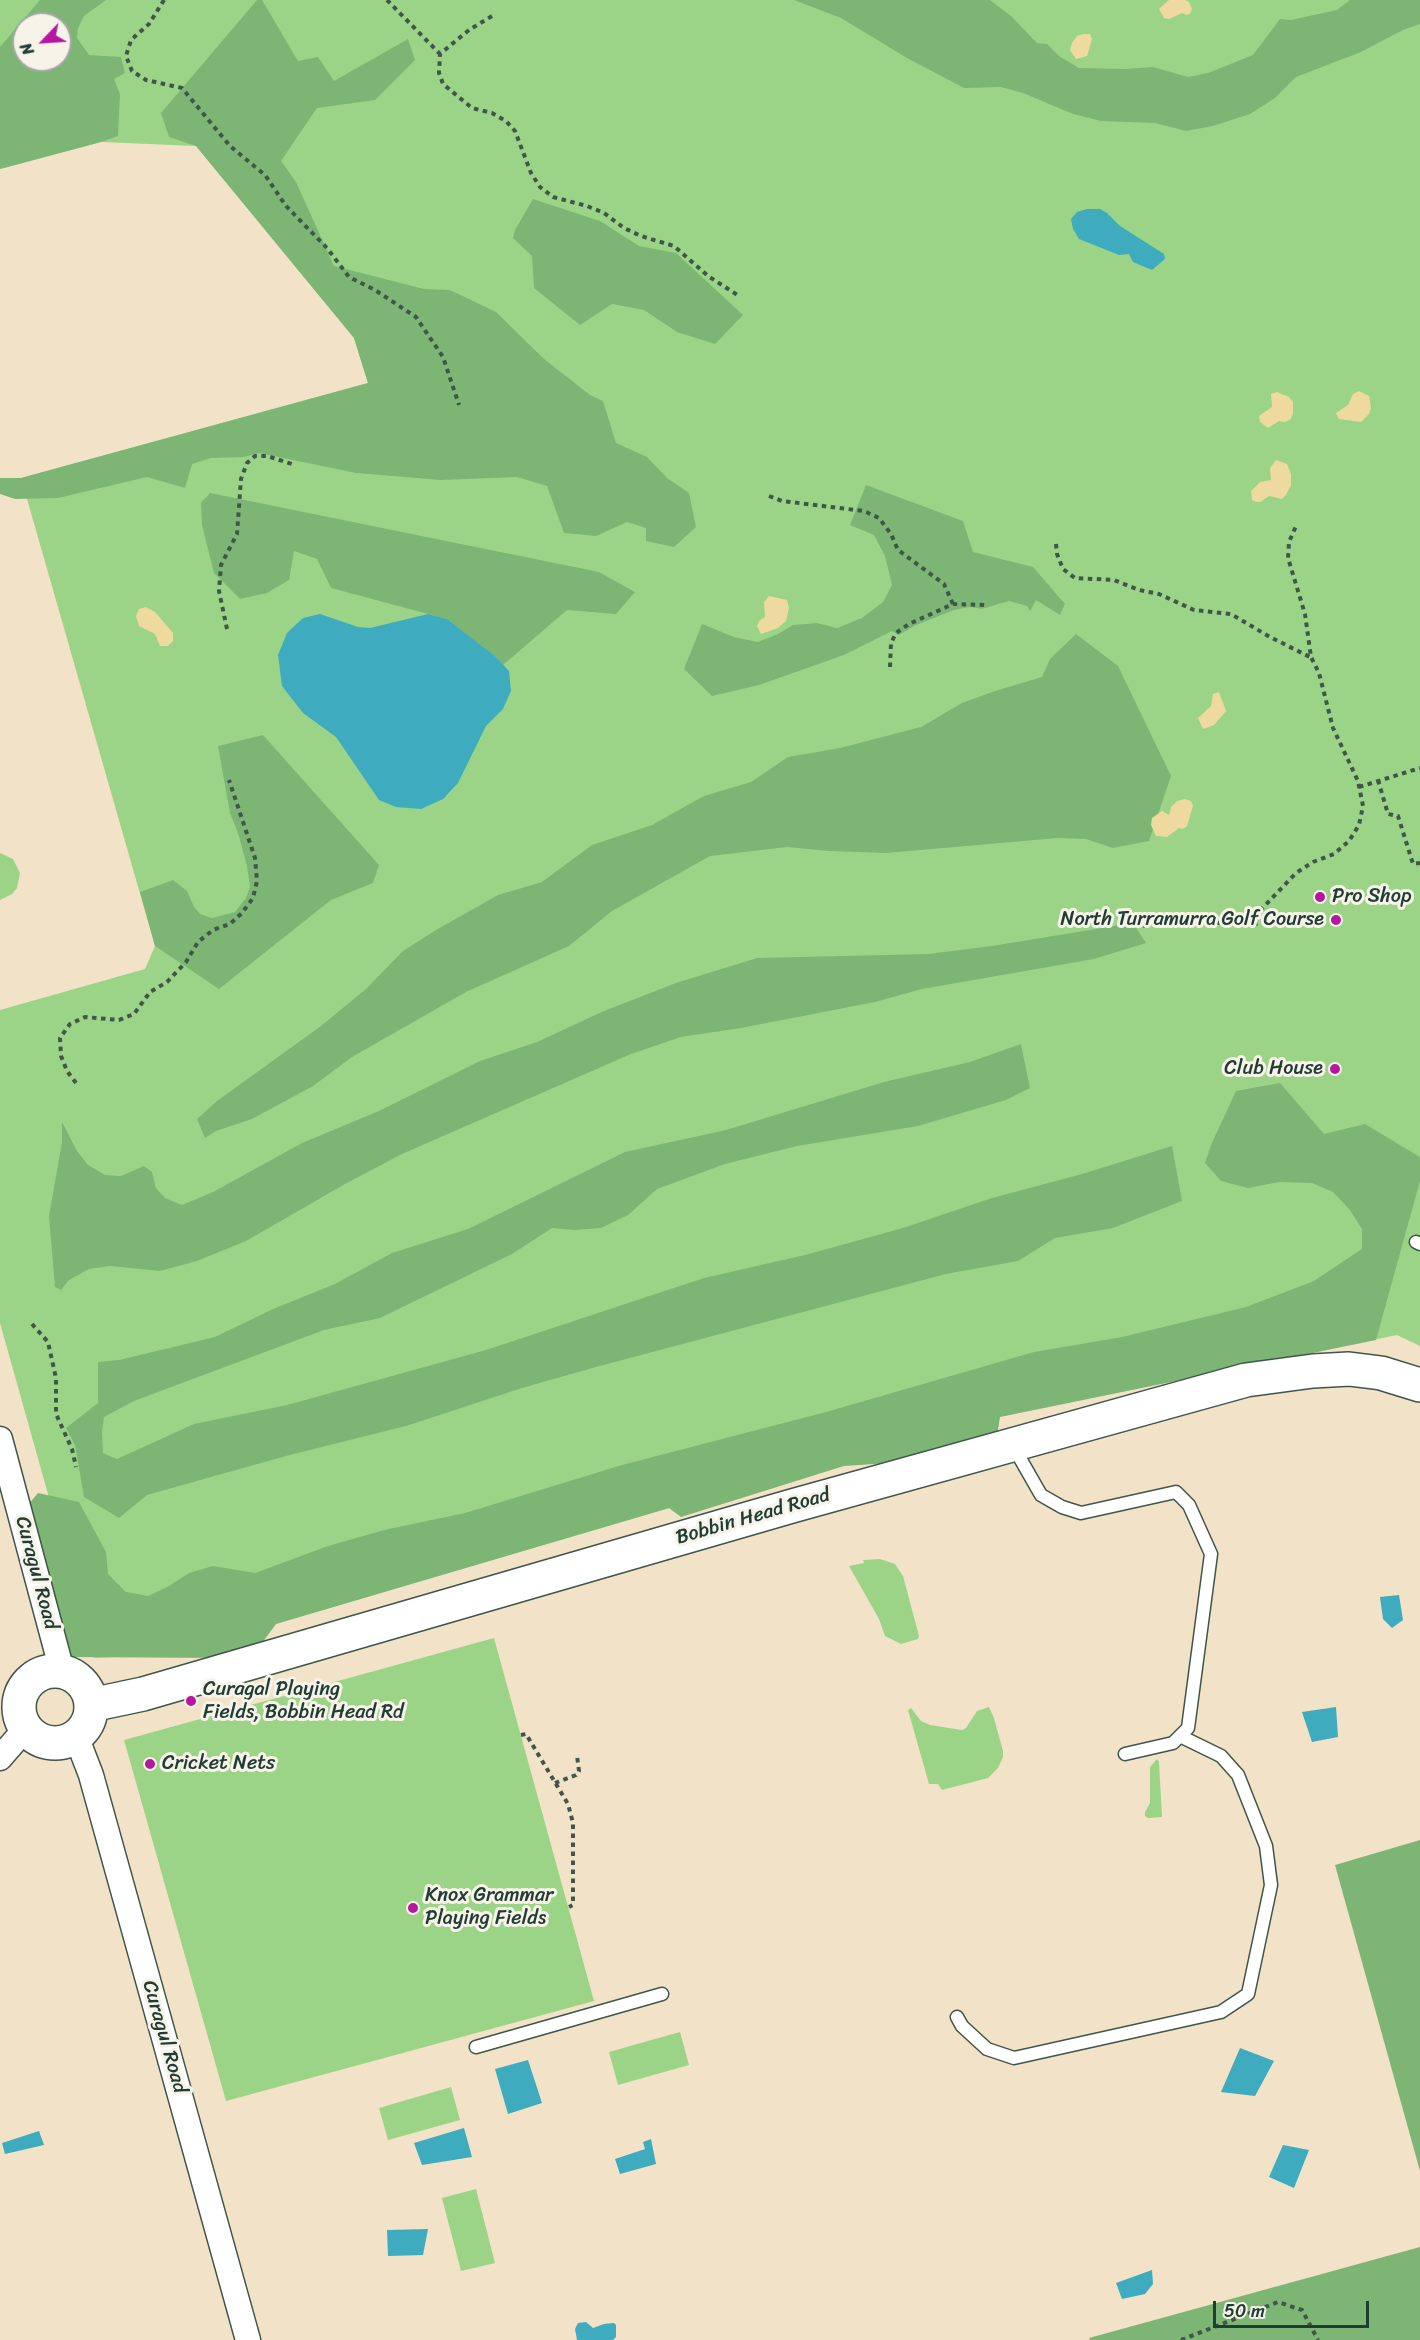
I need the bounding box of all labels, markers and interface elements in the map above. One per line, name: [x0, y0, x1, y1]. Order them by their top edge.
north arrow: [12, 12, 72, 72]
text: N: [12, 38, 43, 60]
place label: Pro Shop: [1332, 885, 1411, 909]
marker: Pro Shop: [1313, 890, 1327, 904]
place label: North Turramurra Golf Course: [1061, 908, 1324, 932]
marker: North Turramurra Golf Course: [1329, 913, 1343, 927]
place label: Club House: [1224, 1057, 1323, 1081]
marker: Club House: [1328, 1062, 1342, 1076]
street label: Bobbin Head Road: [673, 1484, 833, 1550]
street label: Curagul Road: [9, 1514, 63, 1632]
place label: Curagal Playing Fields, Bobbin Head Rd: [203, 1678, 404, 1725]
marker: Curagal Playing Fields, Bobbin Head Rd: [184, 1694, 198, 1708]
place label: Cricket Nets: [162, 1752, 275, 1776]
marker: Cricket Nets: [143, 1757, 157, 1771]
place label: Knox Grammar Playing Fields: [425, 1884, 553, 1931]
marker: Knox Grammar Playing Fields: [406, 1901, 420, 1915]
street label: Curagul Road: [136, 1978, 192, 2096]
scale bar: [1216, 2289, 1372, 2327]
text: 50 m: [1224, 2295, 1265, 2327]

